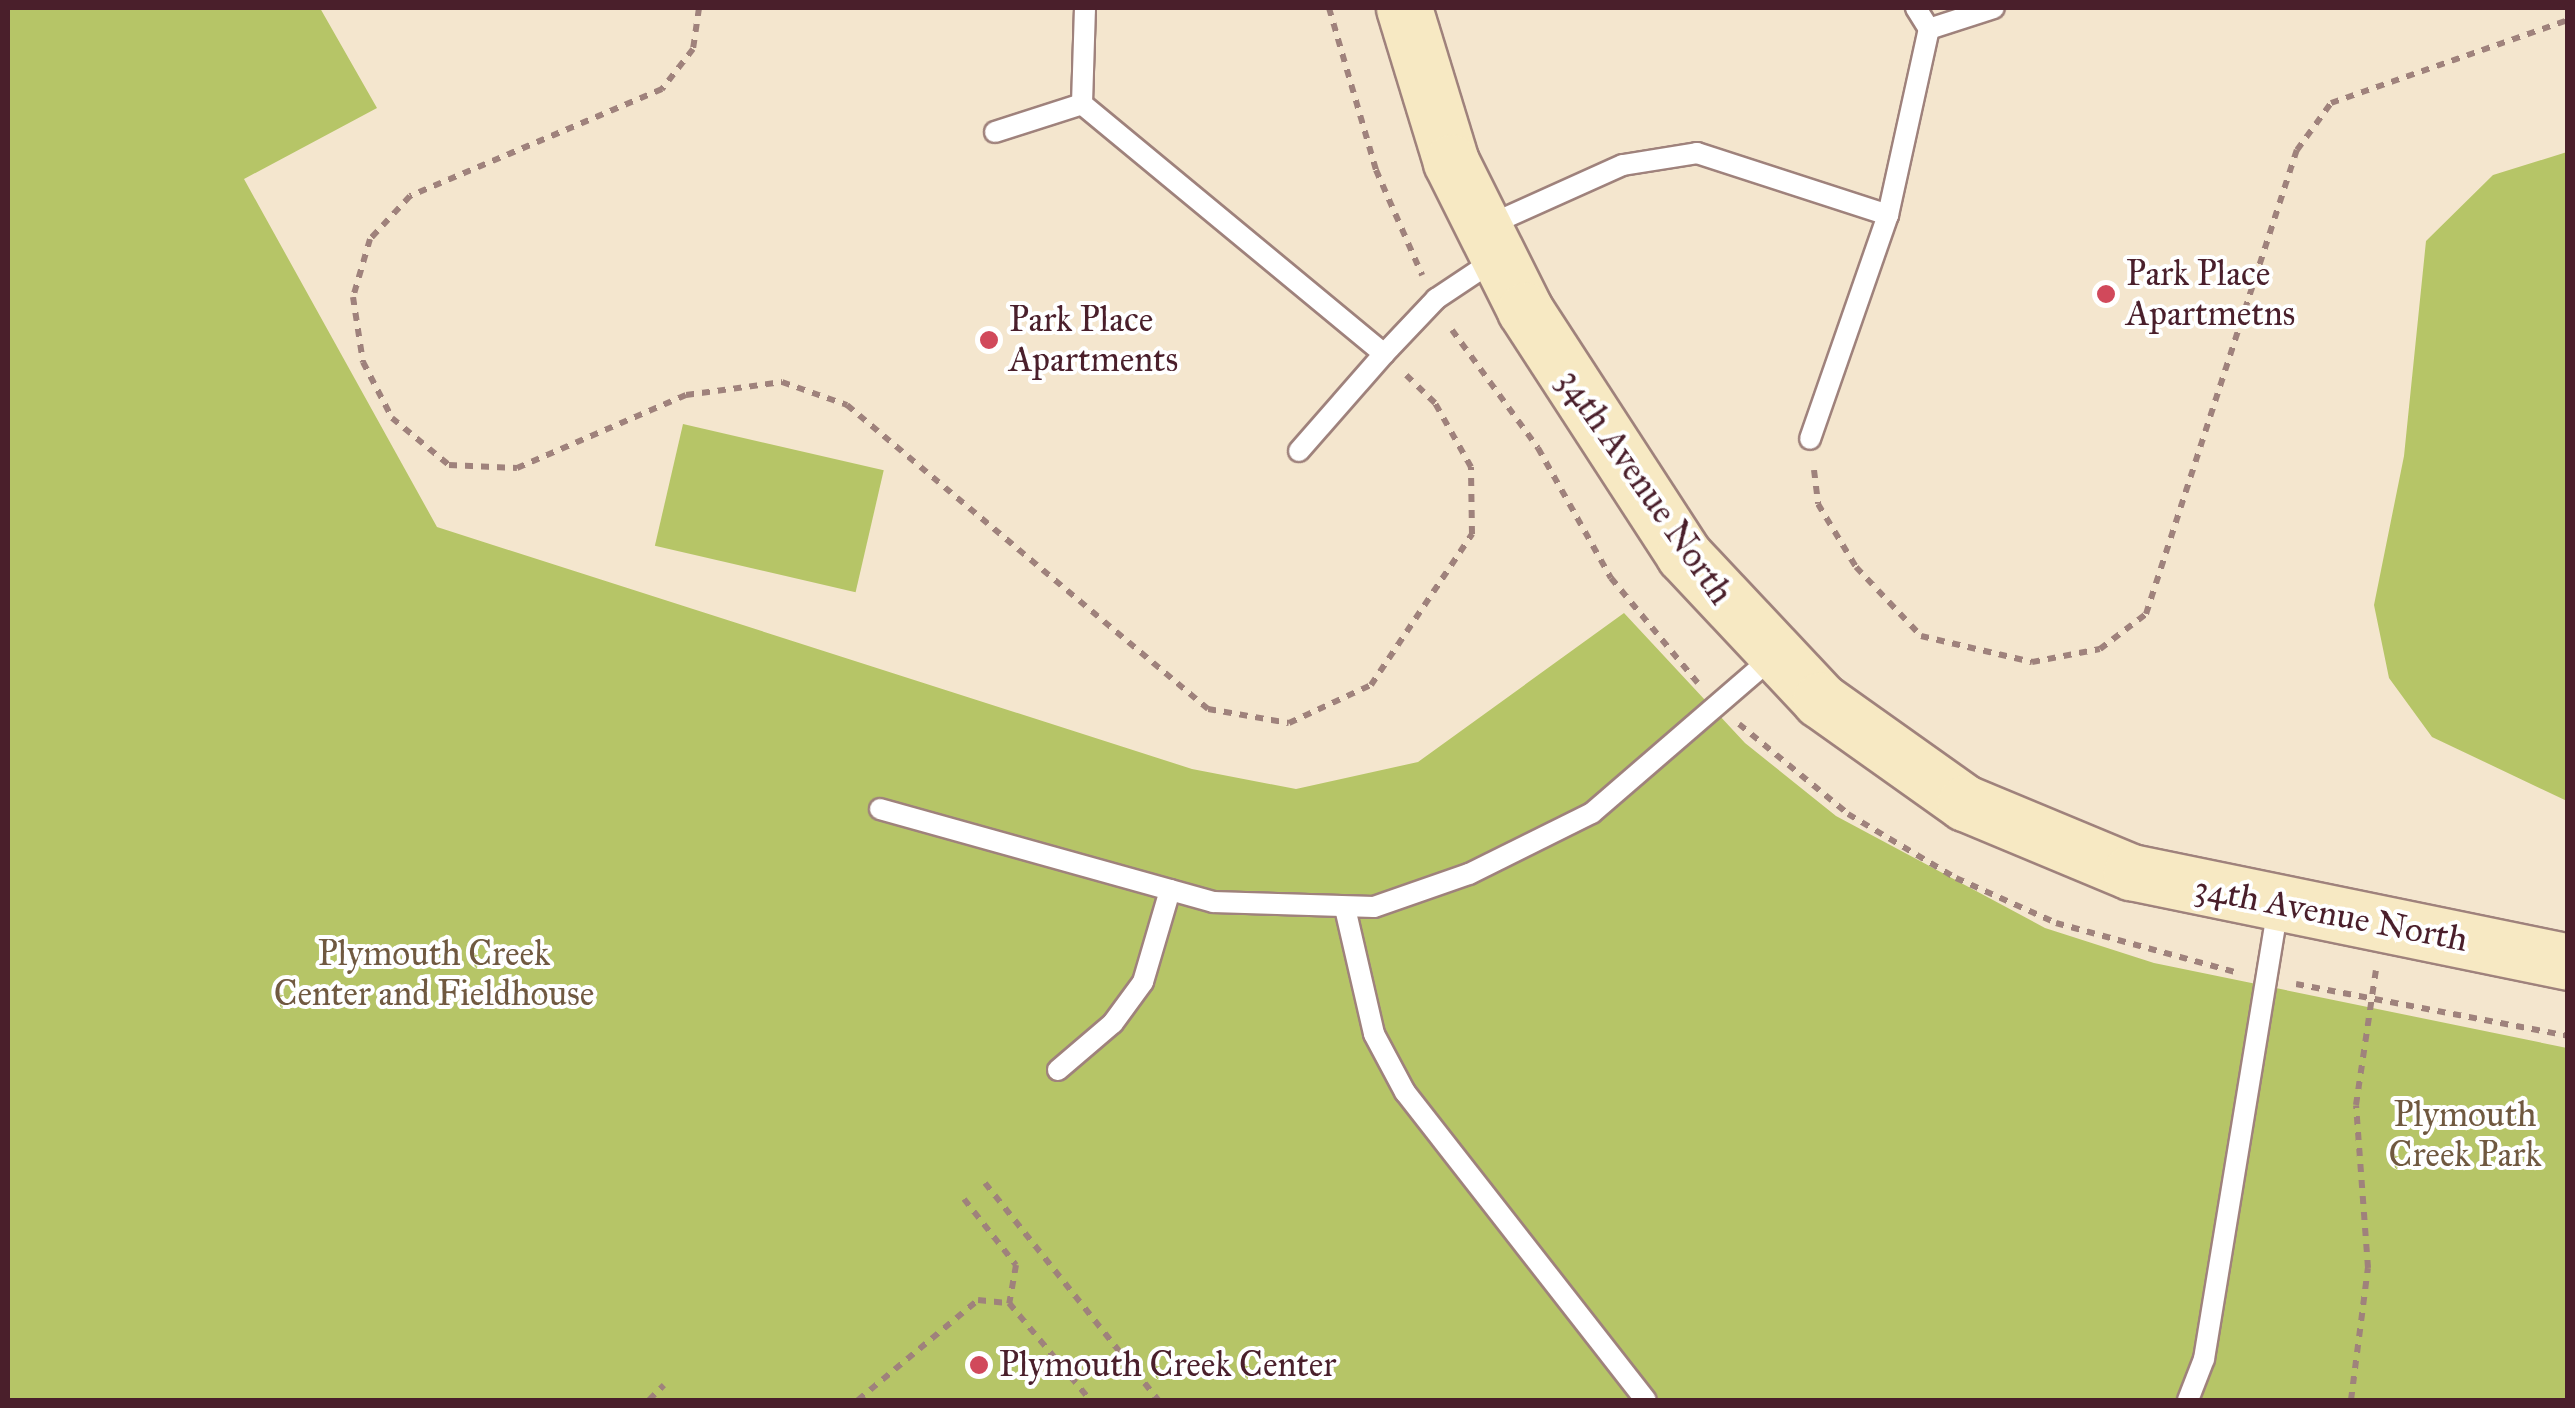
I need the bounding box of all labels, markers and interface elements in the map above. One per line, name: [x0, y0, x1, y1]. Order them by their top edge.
place label: Park Place Apartmetns: [2126, 253, 2295, 335]
marker: Park Place Apartmetns: [2095, 283, 2117, 305]
place label: Park Place Apartments: [1009, 299, 1178, 381]
marker: Park Place Apartments: [978, 329, 1000, 351]
street label: 34th Avenue North: [1548, 361, 1742, 613]
street label: 34th Avenue North: [2191, 867, 2471, 961]
park label: Plymouth Creek Center and Fieldhouse: [274, 933, 594, 1015]
park label: Plymouth Creek Park: [2389, 1094, 2541, 1176]
place label: Plymouth Creek Center: [999, 1344, 1336, 1386]
marker: Plymouth Creek Center: [968, 1354, 990, 1376]

